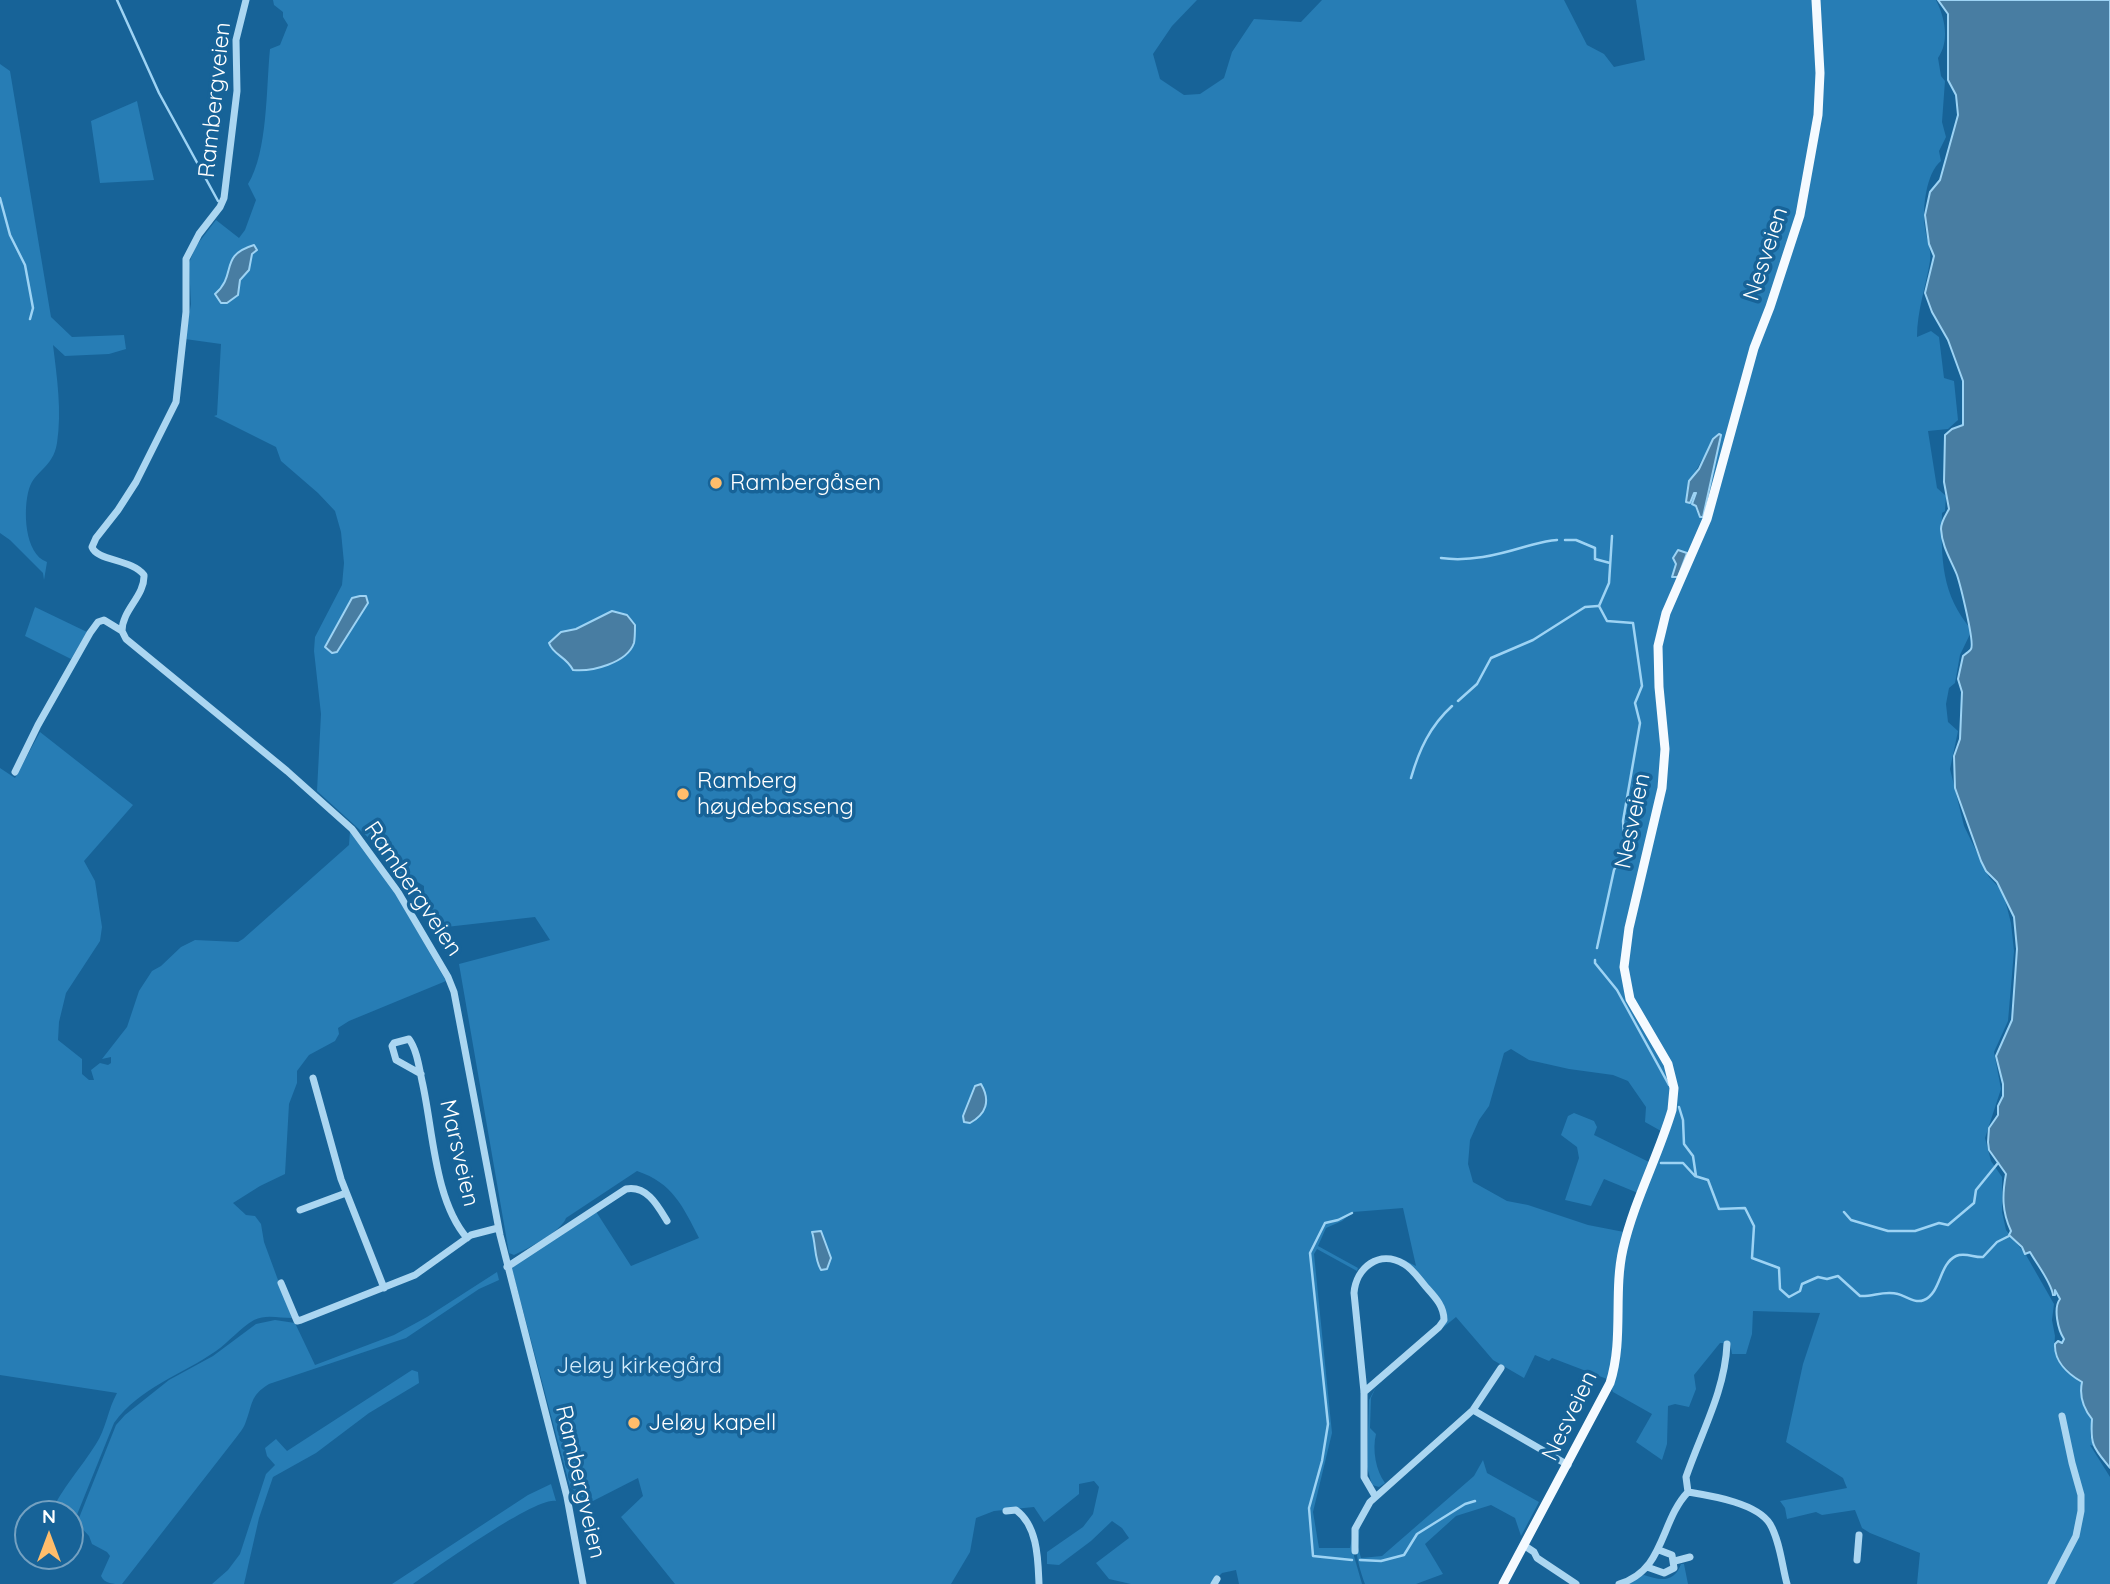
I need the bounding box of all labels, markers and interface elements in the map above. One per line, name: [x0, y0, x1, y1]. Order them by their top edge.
street label: Rambergveien: [193, 21, 237, 179]
street label: Nesveien: [1738, 204, 1794, 304]
place label: Rambergåsen: [730, 469, 881, 497]
marker: Rambergåsen: [708, 475, 724, 491]
place label: Ramberg høydebasseng: [697, 767, 854, 821]
street label: Nesveien: [1609, 771, 1657, 871]
marker: Ramberg høydebasseng: [675, 786, 691, 802]
street label: Rambergveien: [358, 816, 468, 962]
street label: Marsveien: [433, 1097, 485, 1209]
park label: Jeløy kirkegård: [556, 1352, 722, 1380]
street label: Nesveien: [1536, 1366, 1604, 1466]
street label: Rambergveien: [549, 1403, 611, 1561]
place label: Jeløy kapell: [648, 1409, 776, 1437]
marker: Jeløy kapell: [626, 1415, 642, 1431]
north arrow: [14, 1500, 84, 1570]
text: N: [42, 1504, 56, 1528]

